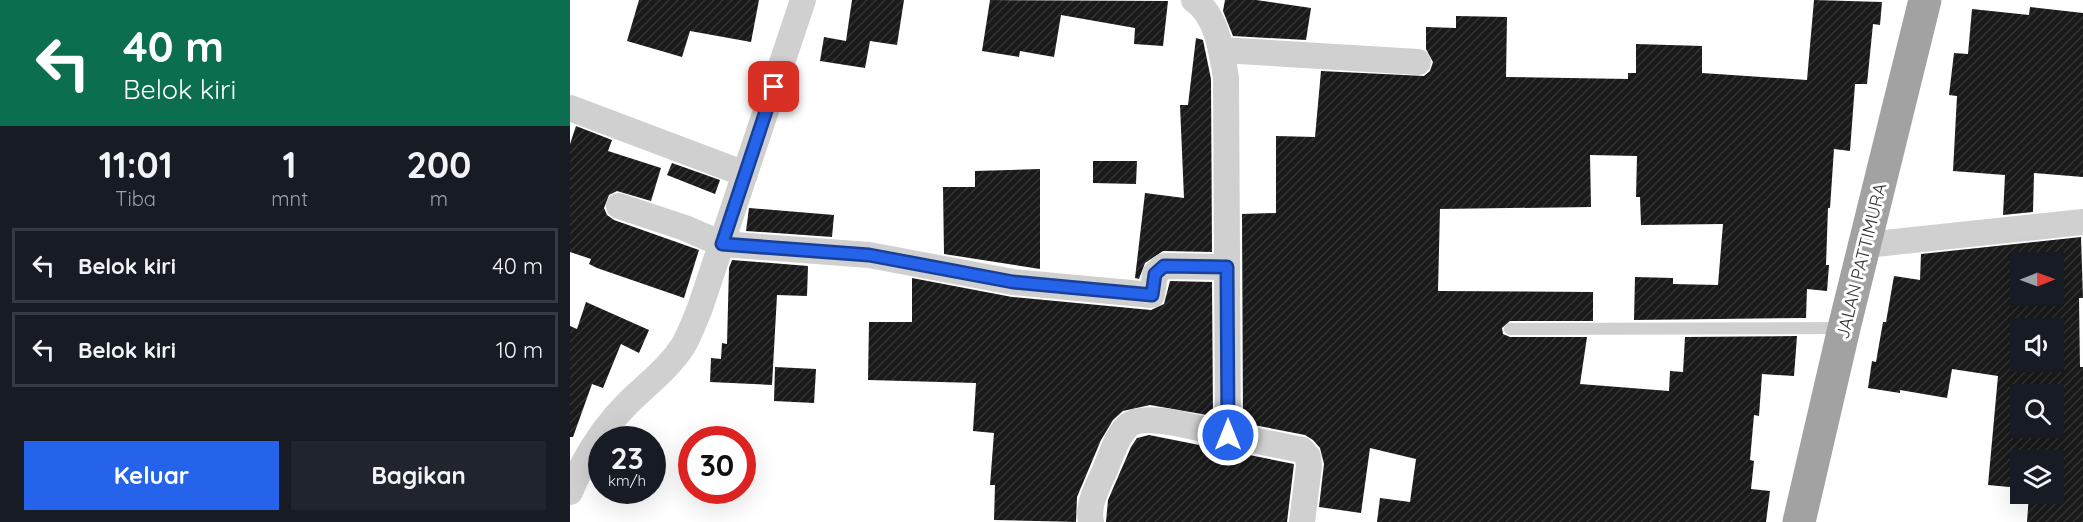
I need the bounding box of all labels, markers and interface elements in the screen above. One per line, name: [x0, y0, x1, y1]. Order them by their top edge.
text: 40 m: [123, 20, 224, 73]
icon: left: [24, 24, 102, 102]
pin: [748, 61, 799, 112]
icon: arrive: [757, 70, 790, 103]
text: Belok kiri: [123, 72, 236, 106]
text: 11:01: [99, 142, 173, 187]
text: 1: [283, 142, 297, 187]
text: 200: [407, 142, 471, 187]
street label: JALAN PATTIMURA: [1831, 180, 1892, 341]
text: Tiba: [115, 186, 156, 211]
text: mnt: [271, 186, 308, 211]
text: m: [430, 186, 448, 211]
icon: left: [27, 249, 60, 282]
text: Belok kiri: [78, 252, 176, 280]
text: 40 m: [492, 252, 543, 280]
north arrow: [2010, 252, 2064, 306]
map controls: [2010, 252, 2064, 504]
button: sound: [2010, 318, 2064, 372]
icon: left: [27, 333, 60, 366]
text: Belok kiri: [78, 336, 176, 364]
text: 10 m: [496, 336, 543, 364]
button: search: [2010, 384, 2064, 438]
position arrow: [1196, 403, 1260, 467]
speed limit sign: 30: [678, 426, 756, 504]
text: 23: [610, 439, 644, 477]
button: Keluar: [24, 441, 279, 510]
button: Bagikan: [291, 441, 546, 510]
button: layers: [2010, 450, 2064, 504]
text: km/h: [608, 471, 646, 490]

